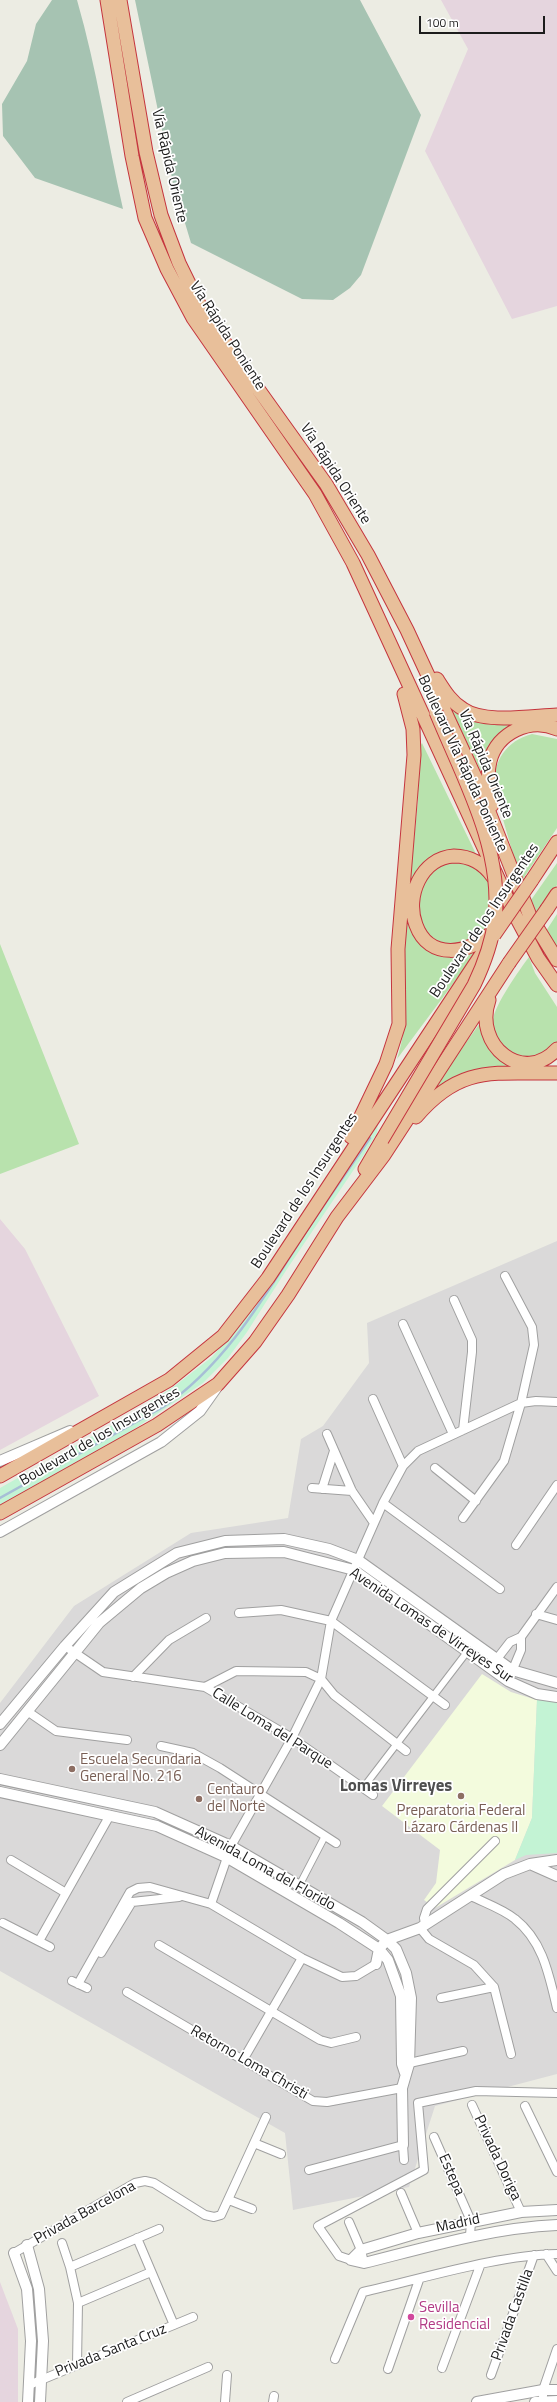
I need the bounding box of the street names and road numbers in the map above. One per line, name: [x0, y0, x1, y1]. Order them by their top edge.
street label: Vía Rápida Oriente: [147, 107, 191, 225]
street label: Vía Rápida Poniente: [185, 278, 269, 394]
street label: Vía Rápida Oriente: [296, 420, 374, 528]
street label: Boulevard Vía Rápida Poniente: [413, 673, 511, 855]
street label: Vía Rápida Oriente: [454, 707, 516, 821]
street label: Boulevard de los Insurgentes: [427, 840, 543, 1002]
street label: Boulevard de los Insurgentes: [248, 1110, 362, 1272]
street label: Boulevard de los Insurgentes: [17, 1384, 183, 1490]
street label: Avenida Lomas de Virreyes Sur: [346, 1564, 516, 1688]
street label: Calle Loma del Parque: [208, 1685, 336, 1773]
street label: Avenida Loma del Florido: [192, 1823, 338, 1915]
street label: Retorno Loma Christi: [187, 2022, 311, 2104]
street label: Privada Doriga: [469, 2112, 525, 2204]
street label: Estepa: [434, 2151, 468, 2199]
street label: Privada Barcelona: [31, 2178, 139, 2248]
street label: Madrid: [434, 2211, 482, 2237]
street label: Privada Castilla: [488, 2267, 538, 2363]
street label: Privada Santa Cruz: [53, 2320, 169, 2382]

